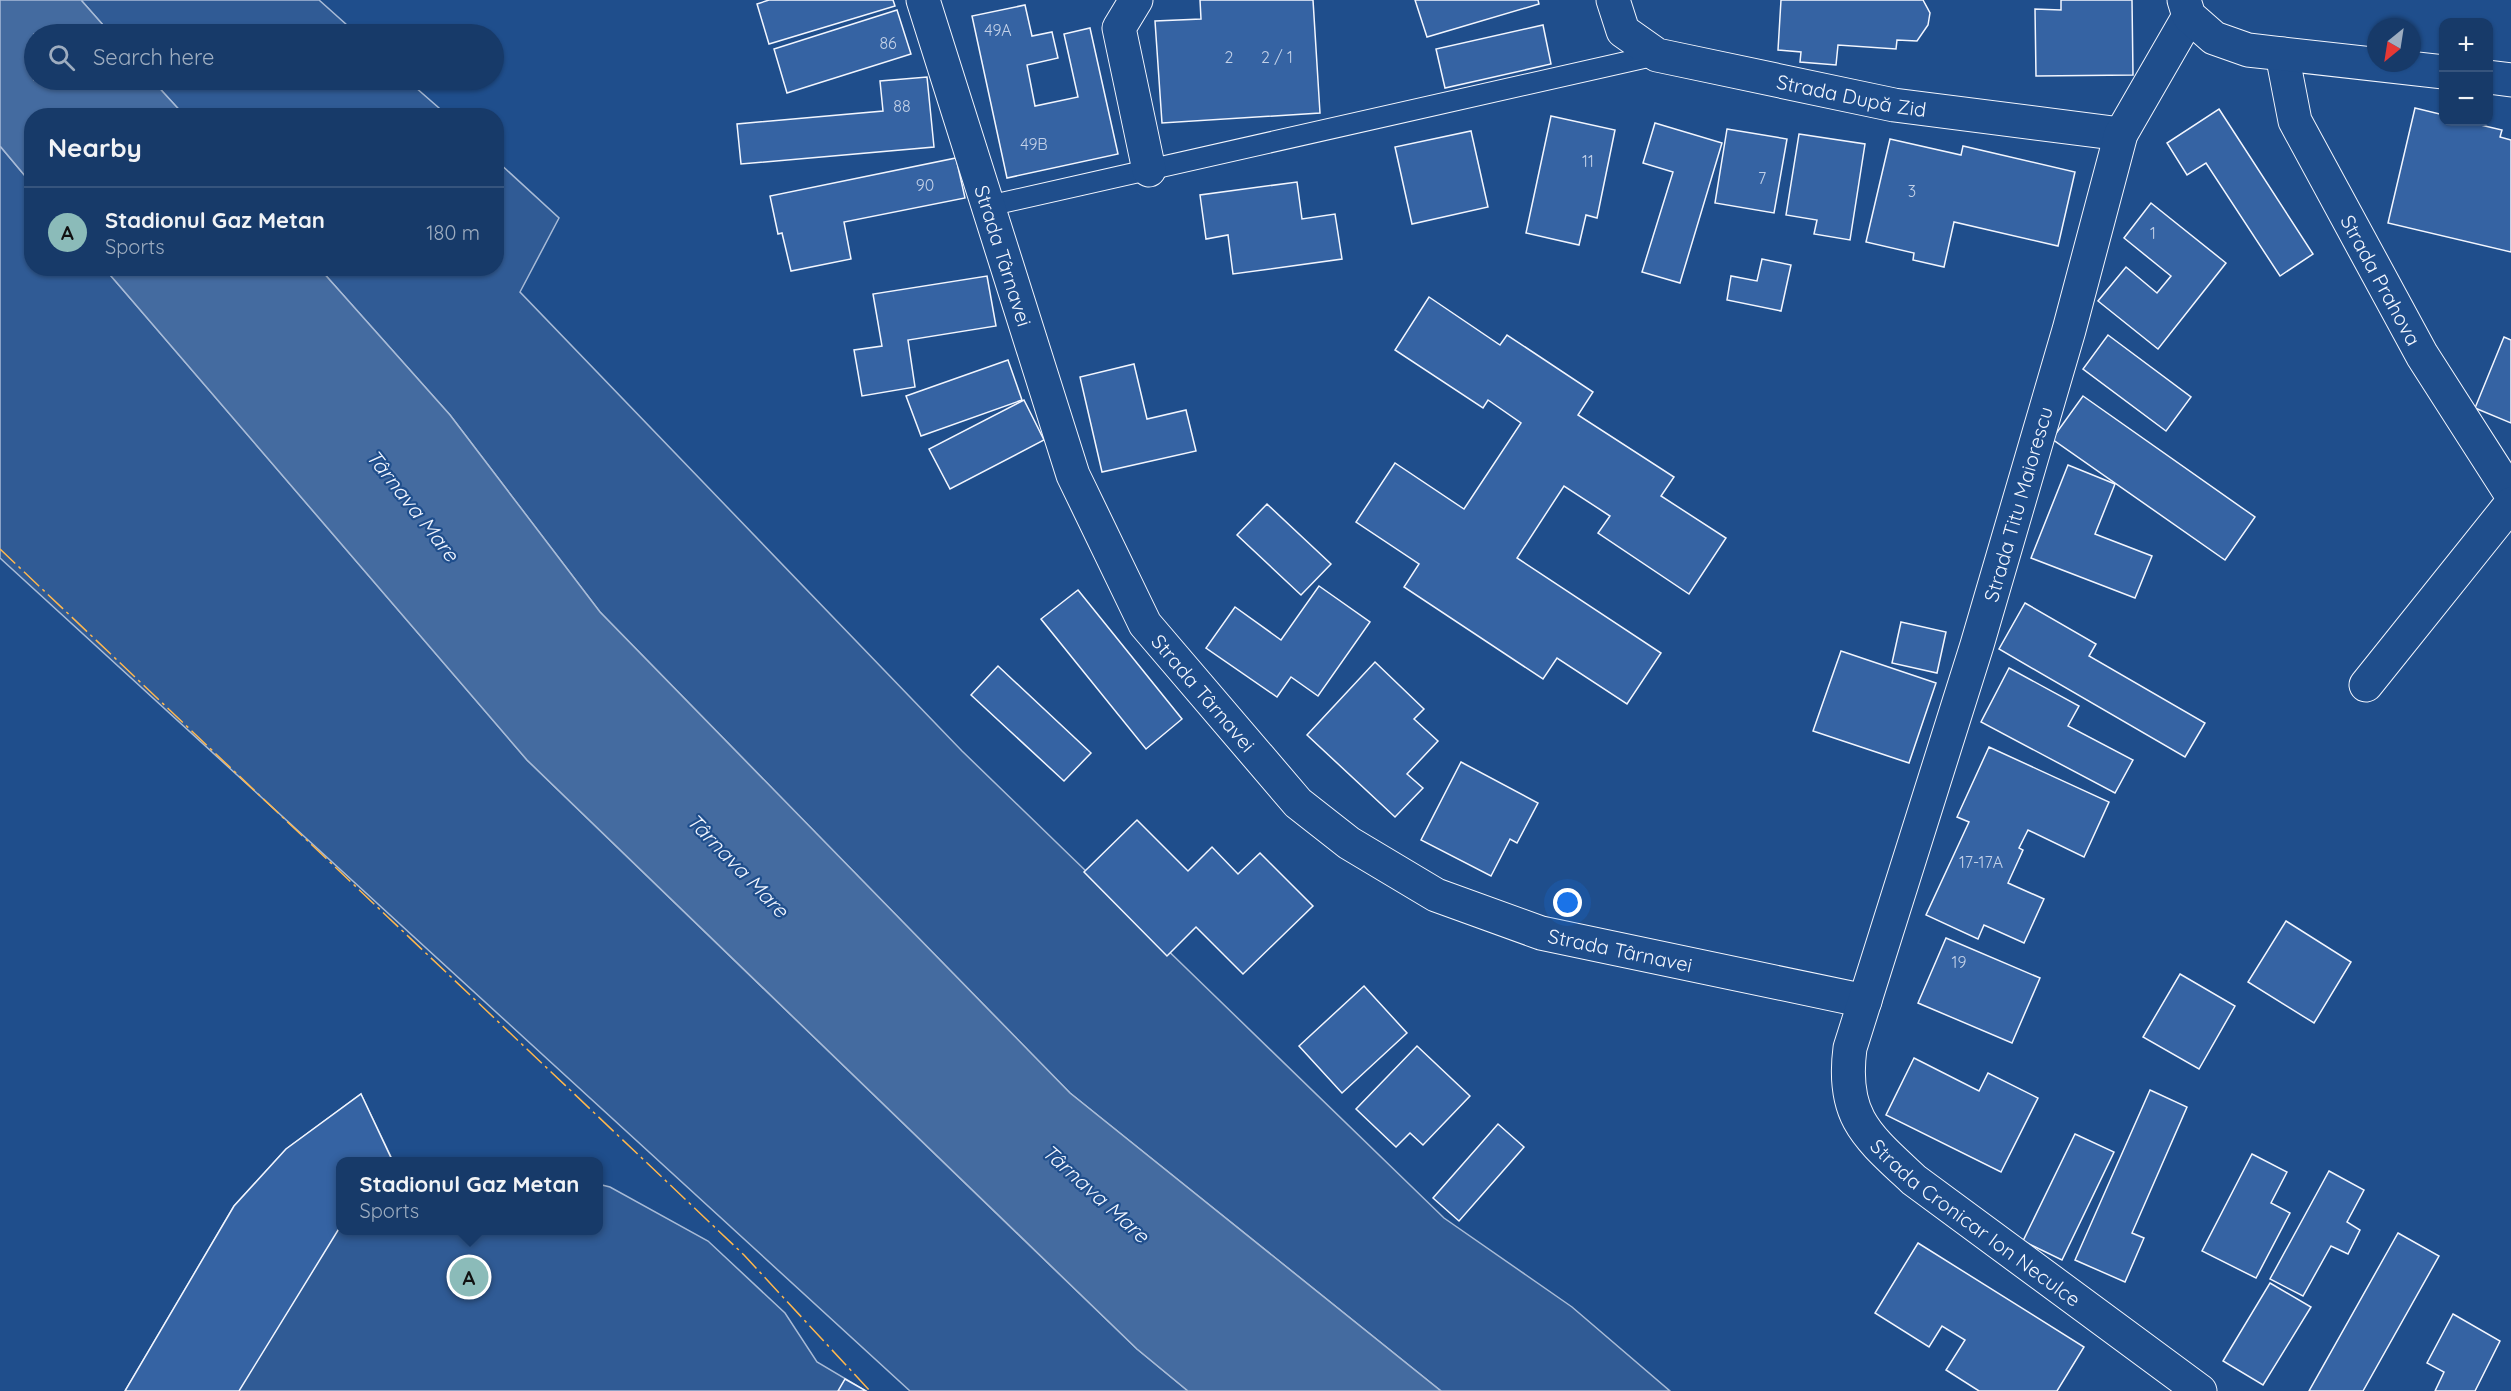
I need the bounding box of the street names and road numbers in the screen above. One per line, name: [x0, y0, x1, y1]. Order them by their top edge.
street label: Strada După Zid: [1775, 68, 1928, 122]
street label: Strada Târnavei: [970, 182, 1038, 329]
street label: Strada Prahova: [2336, 210, 2427, 349]
street label: Strada Titu Maiorescu: [1978, 403, 2058, 605]
street label: Strada Târnavei: [1147, 629, 1261, 757]
street label: Strada Târnavei: [1546, 922, 1695, 977]
street label: Strada Cronicar Ion Neculce: [1865, 1133, 2086, 1311]

